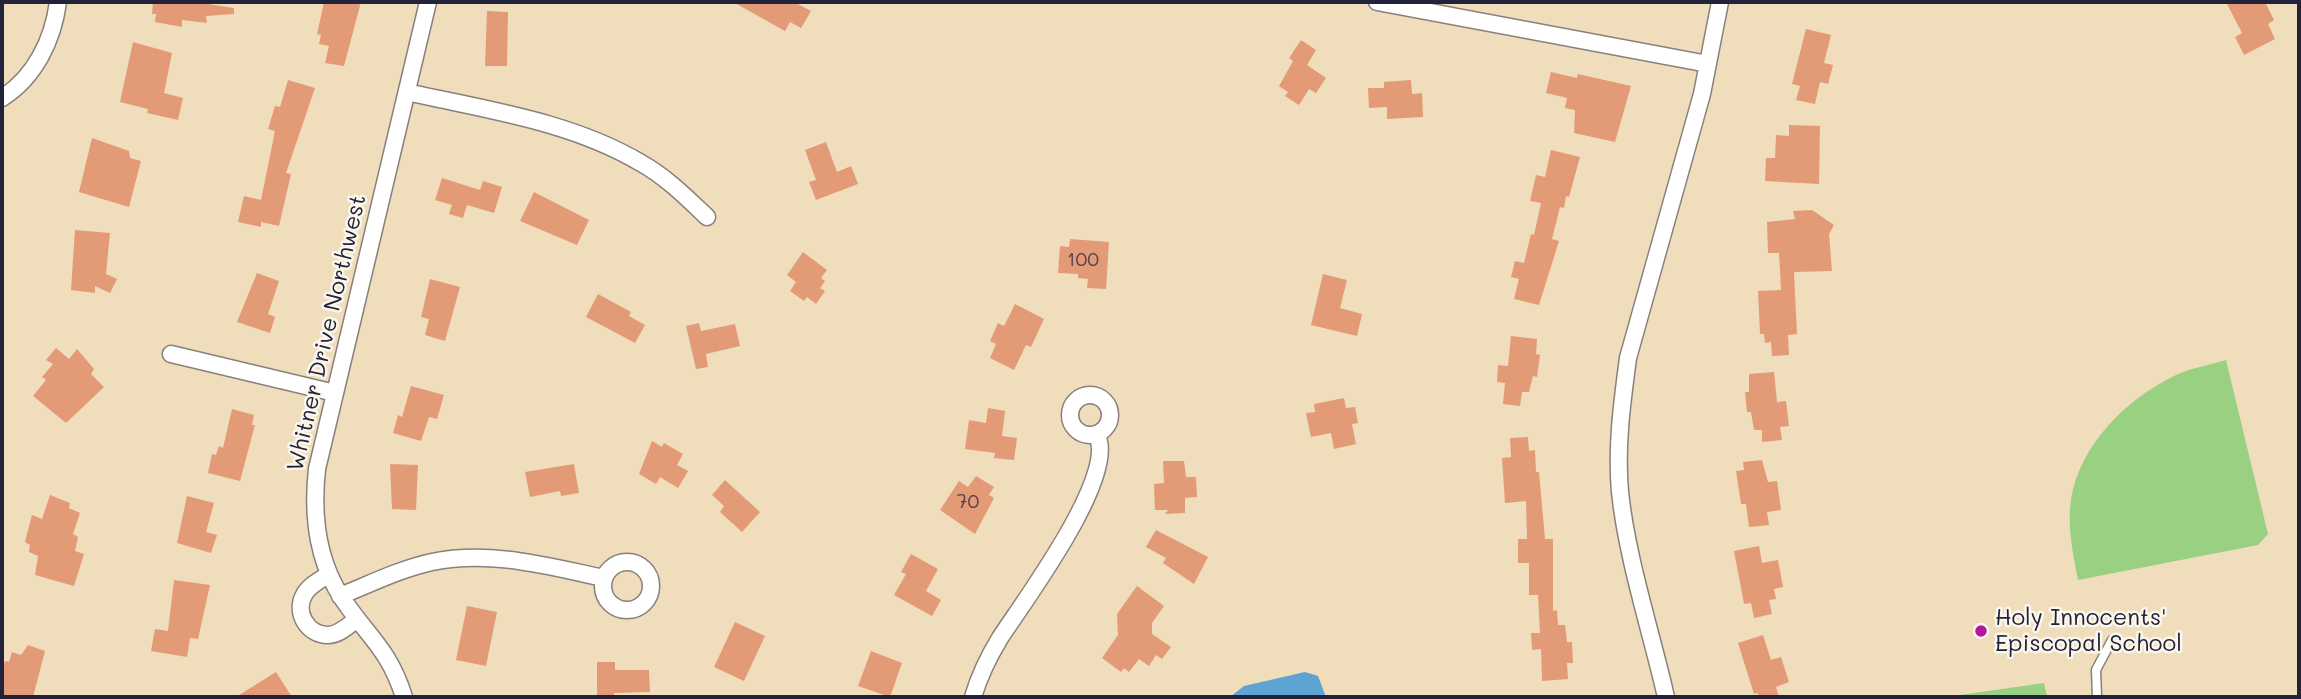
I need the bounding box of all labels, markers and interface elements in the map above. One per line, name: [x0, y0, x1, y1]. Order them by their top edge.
street label: Whitner Drive Northwest: [282, 192, 372, 474]
house number: 100: [1067, 249, 1099, 271]
house number: 70: [957, 491, 979, 513]
place label: Holy Innocents' Episcopal School: [1995, 604, 2182, 658]
marker: Holy Innocents' Episcopal School: [1973, 623, 1989, 639]

